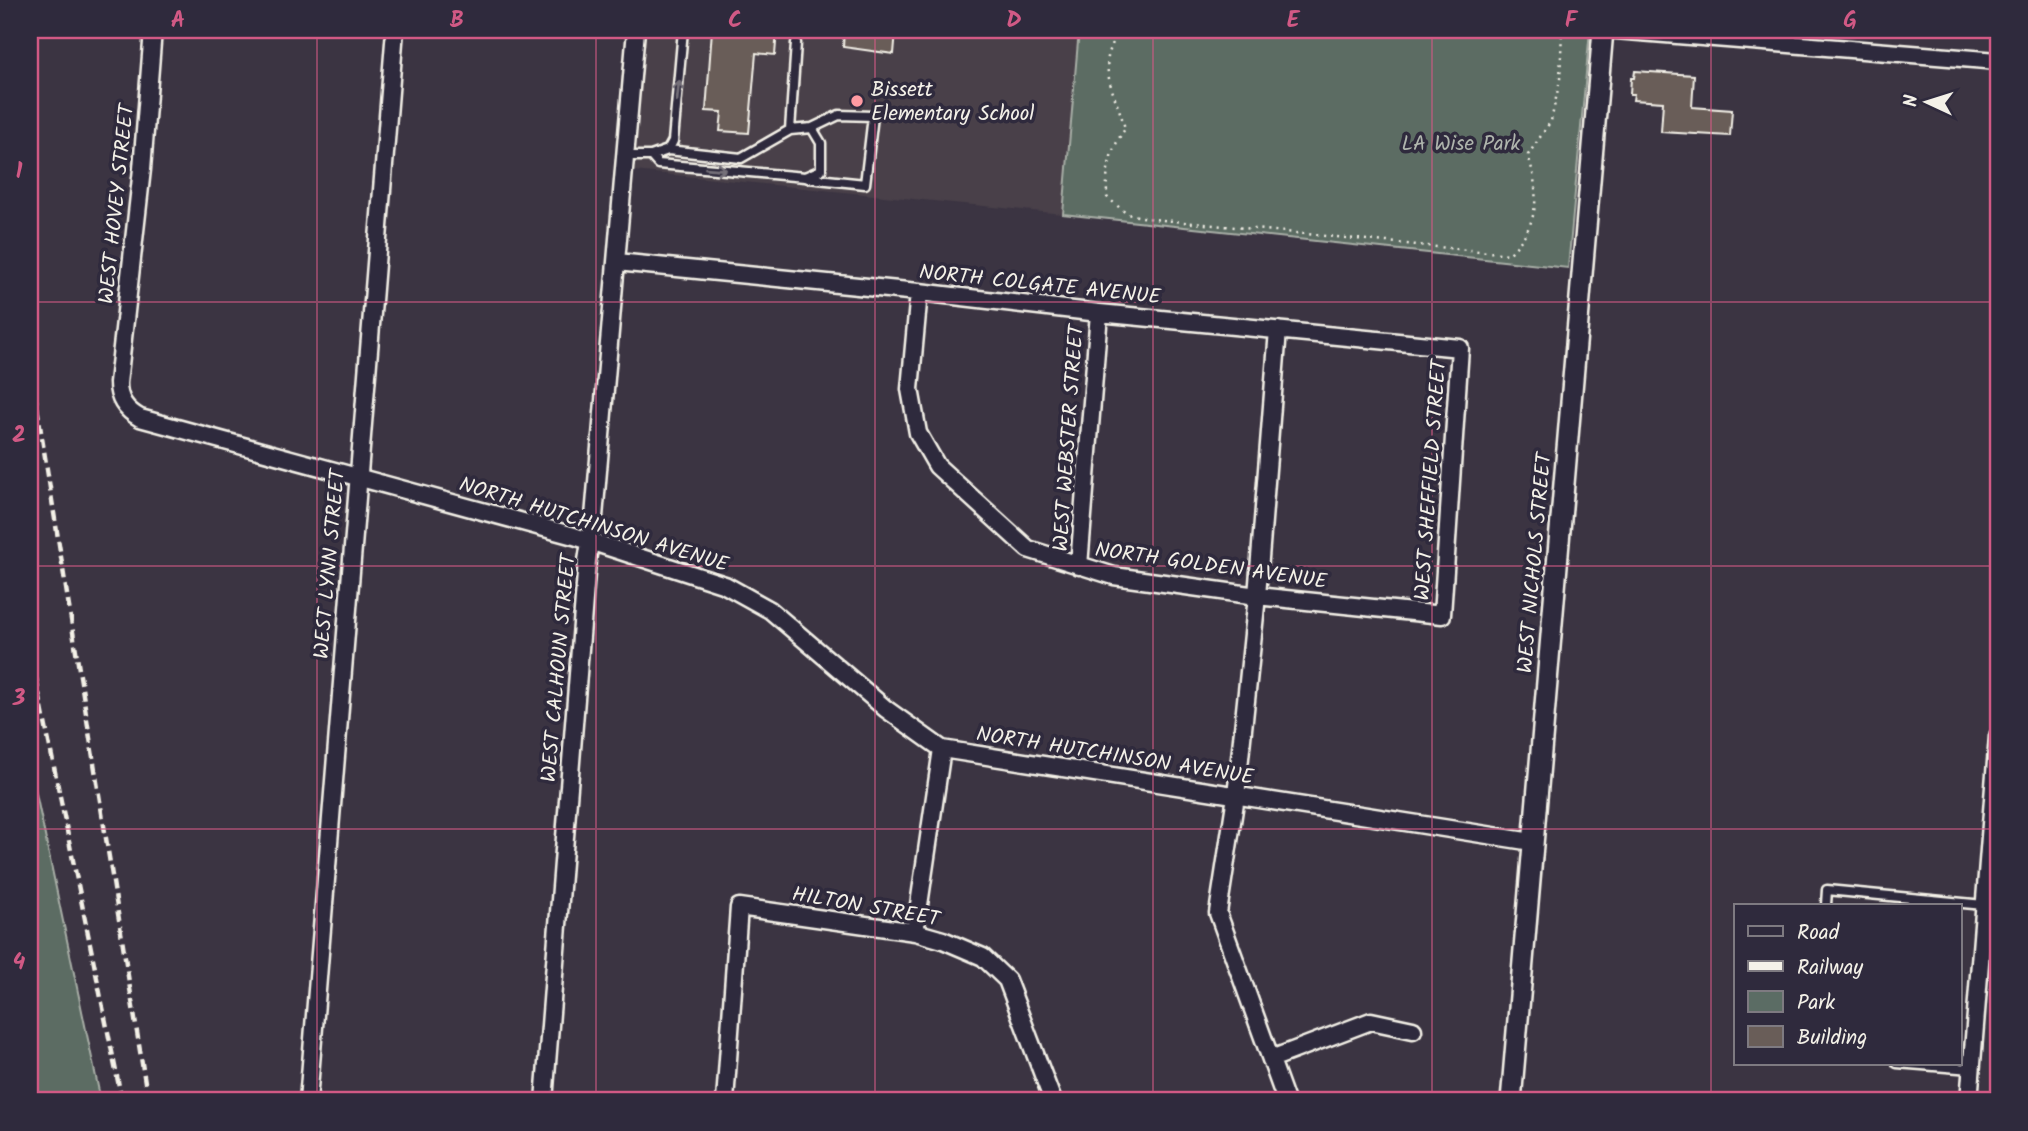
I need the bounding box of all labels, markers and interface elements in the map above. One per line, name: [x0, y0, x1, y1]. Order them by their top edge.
text: A: [171, 3, 185, 39]
text: B: [450, 3, 464, 39]
text: C: [728, 3, 742, 39]
text: D: [1006, 3, 1022, 39]
text: E: [1287, 3, 1301, 39]
text: F: [1565, 3, 1579, 39]
text: G: [1843, 3, 1857, 39]
north arrow: [1892, 66, 1962, 136]
place label: Bissett Elementary School: [871, 74, 1034, 131]
one-way arrow: [672, 80, 685, 102]
marker: Bissett Elementary School: [849, 93, 865, 109]
text: N: [1897, 94, 1927, 108]
street label: WEST HOVEY STREET: [91, 101, 145, 306]
park label: LA Wise Park: [1402, 128, 1521, 161]
text: 1: [16, 154, 23, 190]
one-way arrow: [704, 163, 727, 176]
street label: NORTH COLGATE AVENUE: [917, 256, 1163, 315]
street label: WEST WEBSTER STREET: [1045, 322, 1094, 553]
street label: WEST SHEFFIELD STREET: [1407, 357, 1457, 602]
text: 2: [12, 418, 26, 454]
street label: WEST NICHOLS STREET: [1509, 450, 1562, 675]
street label: WEST LYNN STREET: [306, 466, 355, 660]
street label: NORTH HUTCHINSON AVENUE: [455, 469, 733, 582]
street label: NORTH GOLDEN AVENUE: [1093, 534, 1330, 599]
street label: WEST CALHOUN STREET: [533, 551, 586, 784]
text: 3: [12, 681, 26, 717]
street label: NORTH HUTCHINSON AVENUE: [974, 718, 1256, 795]
street label: HILTON STREET: [789, 878, 944, 937]
legend: [1734, 904, 1962, 1064]
text: Road: [1797, 917, 1840, 950]
text: 4: [13, 945, 26, 981]
text: Railway: [1797, 952, 1863, 985]
text: Park: [1797, 987, 1835, 1020]
text: Building: [1797, 1022, 1867, 1055]

